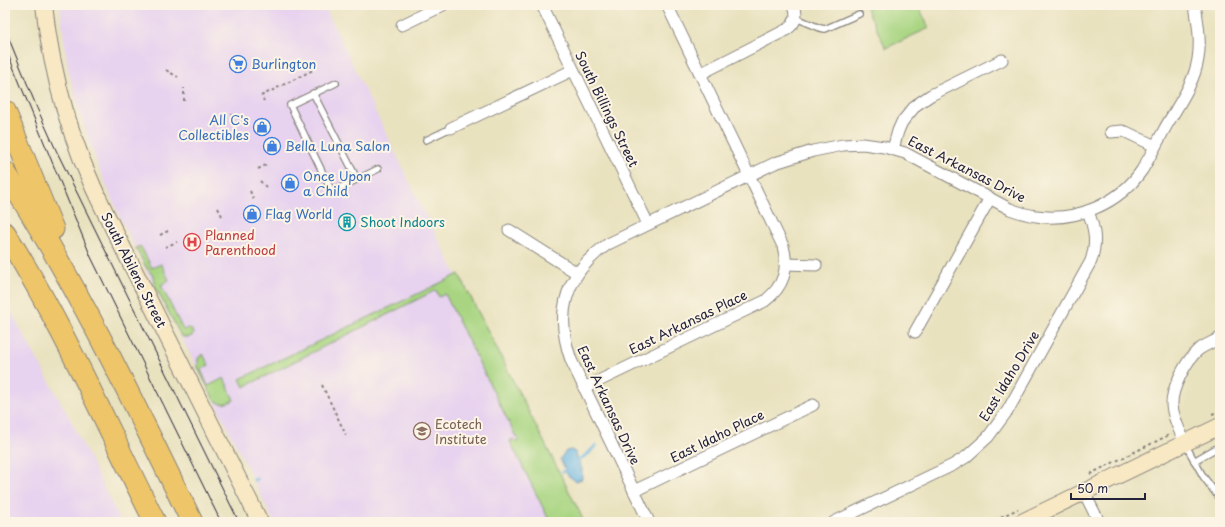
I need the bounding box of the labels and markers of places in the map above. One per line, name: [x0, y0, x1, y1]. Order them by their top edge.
supermarket icon: Burlington: [228, 54, 248, 74]
place label: Burlington: [251, 54, 316, 73]
place label: All C's Collectibles: [178, 110, 249, 144]
shop icon: All C's Collectibles: [252, 117, 272, 137]
shop icon: Bella Luna Salon: [262, 136, 282, 156]
place label: Bella Luna Salon: [285, 136, 390, 155]
place label: Once Upon a Child: [303, 166, 371, 200]
shop icon: Once Upon a Child: [280, 173, 300, 193]
shop icon: Flag World: [242, 204, 262, 224]
place label: Flag World: [265, 204, 332, 223]
building icon: Shoot Indoors: [337, 212, 357, 232]
place label: Shoot Indoors: [360, 212, 445, 231]
place label: Planned Parenthood: [205, 225, 276, 259]
hospital icon: Planned Parenthood: [182, 232, 202, 252]
place label: Ecotech Institute: [435, 414, 487, 448]
school or university icon: Ecotech Institute: [412, 421, 432, 441]

